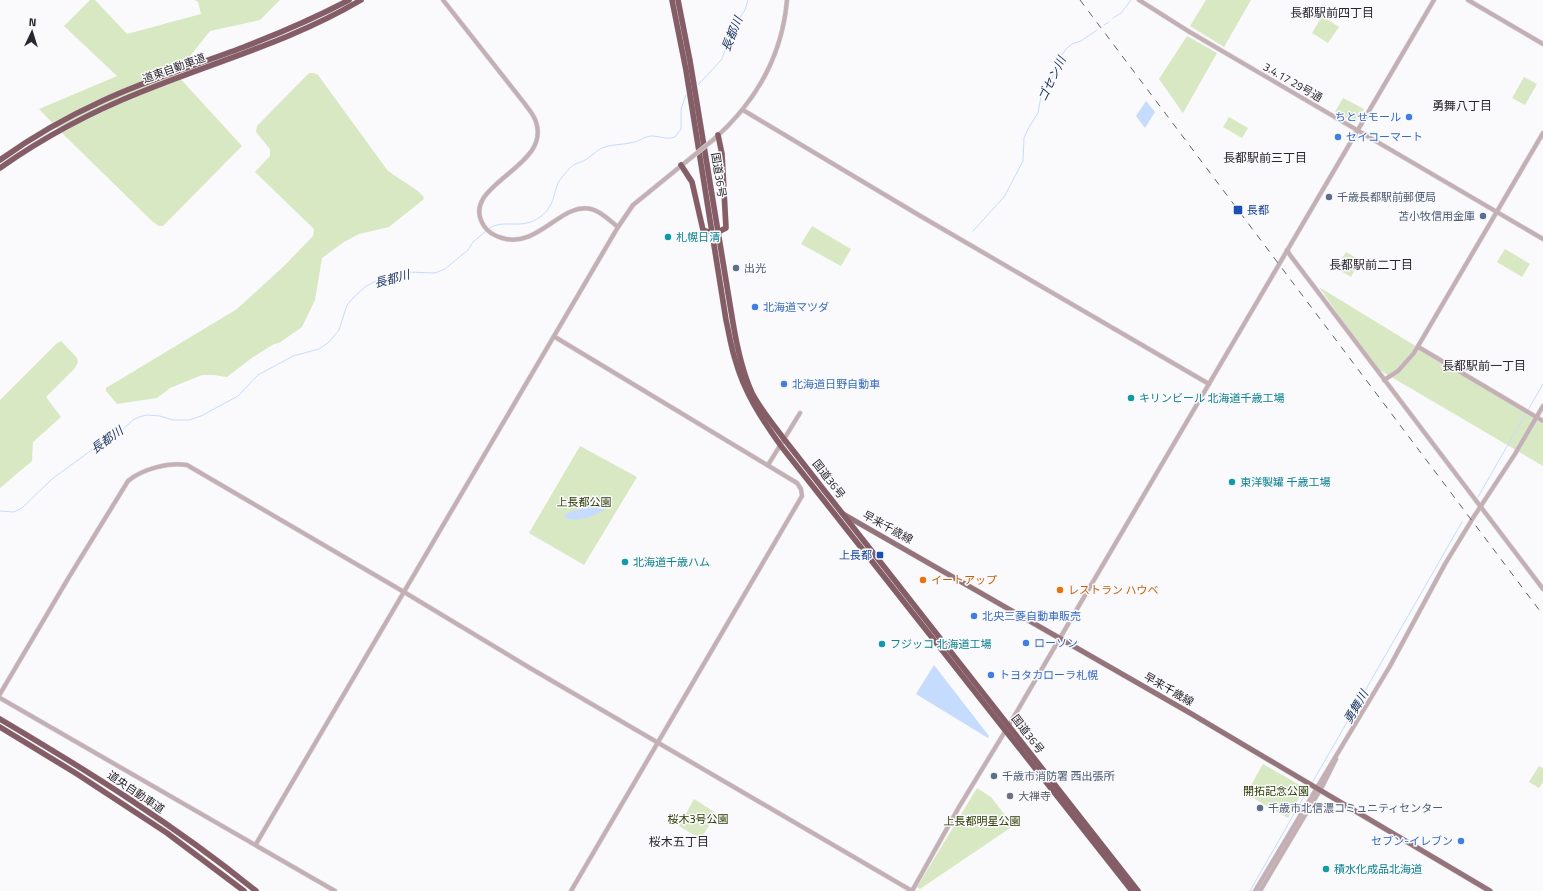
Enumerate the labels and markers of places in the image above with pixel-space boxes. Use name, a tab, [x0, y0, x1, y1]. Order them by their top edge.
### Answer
place label: ちとせモール	[1335, 109, 1401, 125]
marker: ちとせモール	[1404, 112, 1414, 122]
place label: セイコーマート	[1346, 129, 1423, 145]
marker: セイコーマート	[1333, 132, 1343, 142]
place label: 千歳長都駅前郵便局	[1337, 189, 1436, 205]
marker: 千歳長都駅前郵便局	[1324, 192, 1334, 202]
place label: 長都	[1247, 202, 1269, 218]
marker: 長都	[1232, 204, 1244, 216]
place label: 苫小牧信用金庫	[1398, 208, 1475, 224]
marker: 苫小牧信用金庫	[1478, 211, 1488, 221]
place label: 札幌日清	[676, 229, 720, 245]
marker: 札幌日清	[663, 232, 673, 242]
place label: 出光	[744, 260, 766, 276]
marker: 出光	[731, 263, 741, 273]
place label: 北海道マツダ	[763, 299, 829, 315]
marker: 北海道マツダ	[750, 302, 760, 312]
place label: 北海道日野自動車	[792, 376, 880, 392]
marker: 北海道日野自動車	[779, 379, 789, 389]
place label: キリンビール 北海道千歳工場	[1139, 390, 1284, 406]
marker: キリンビール 北海道千歳工場	[1126, 393, 1136, 403]
place label: 東洋製罐 千歳工場	[1240, 474, 1330, 490]
marker: 東洋製罐 千歳工場	[1227, 477, 1237, 487]
place label: 上長都	[839, 547, 872, 563]
marker: 上長都	[875, 550, 885, 560]
place label: 北海道千歳ハム	[633, 554, 710, 570]
marker: 北海道千歳ハム	[620, 557, 630, 567]
place label: イートアップ	[931, 572, 997, 588]
marker: イートアップ	[918, 575, 928, 585]
place label: レストラン ハウベ	[1068, 582, 1158, 598]
marker: レストラン ハウベ	[1055, 585, 1065, 595]
place label: 北央三菱自動車販売	[982, 608, 1081, 624]
marker: 北央三菱自動車販売	[969, 611, 979, 621]
place label: ローソン	[1034, 635, 1078, 651]
place label: フジッコ 北海道工場	[890, 636, 991, 652]
marker: ローソン	[1021, 638, 1031, 648]
marker: フジッコ 北海道工場	[877, 639, 887, 649]
place label: トヨタカローラ札幌	[999, 667, 1098, 683]
marker: トヨタカローラ札幌	[986, 670, 996, 680]
place label: 千歳市消防署 西出張所	[1002, 768, 1115, 784]
marker: 千歳市消防署 西出張所	[989, 771, 999, 781]
place label: 大禅寺	[1018, 788, 1051, 804]
marker: 大禅寺	[1005, 791, 1015, 801]
place label: 千歳市北信濃コミュニティセンター	[1268, 800, 1443, 816]
marker: 千歳市北信濃コミュニティセンター	[1255, 803, 1265, 813]
place label: セブン-イレブン	[1371, 833, 1453, 849]
marker: セブン-イレブン	[1456, 836, 1466, 846]
place label: 積水化成品北海道	[1334, 861, 1422, 877]
marker: 積水化成品北海道	[1321, 864, 1331, 874]

